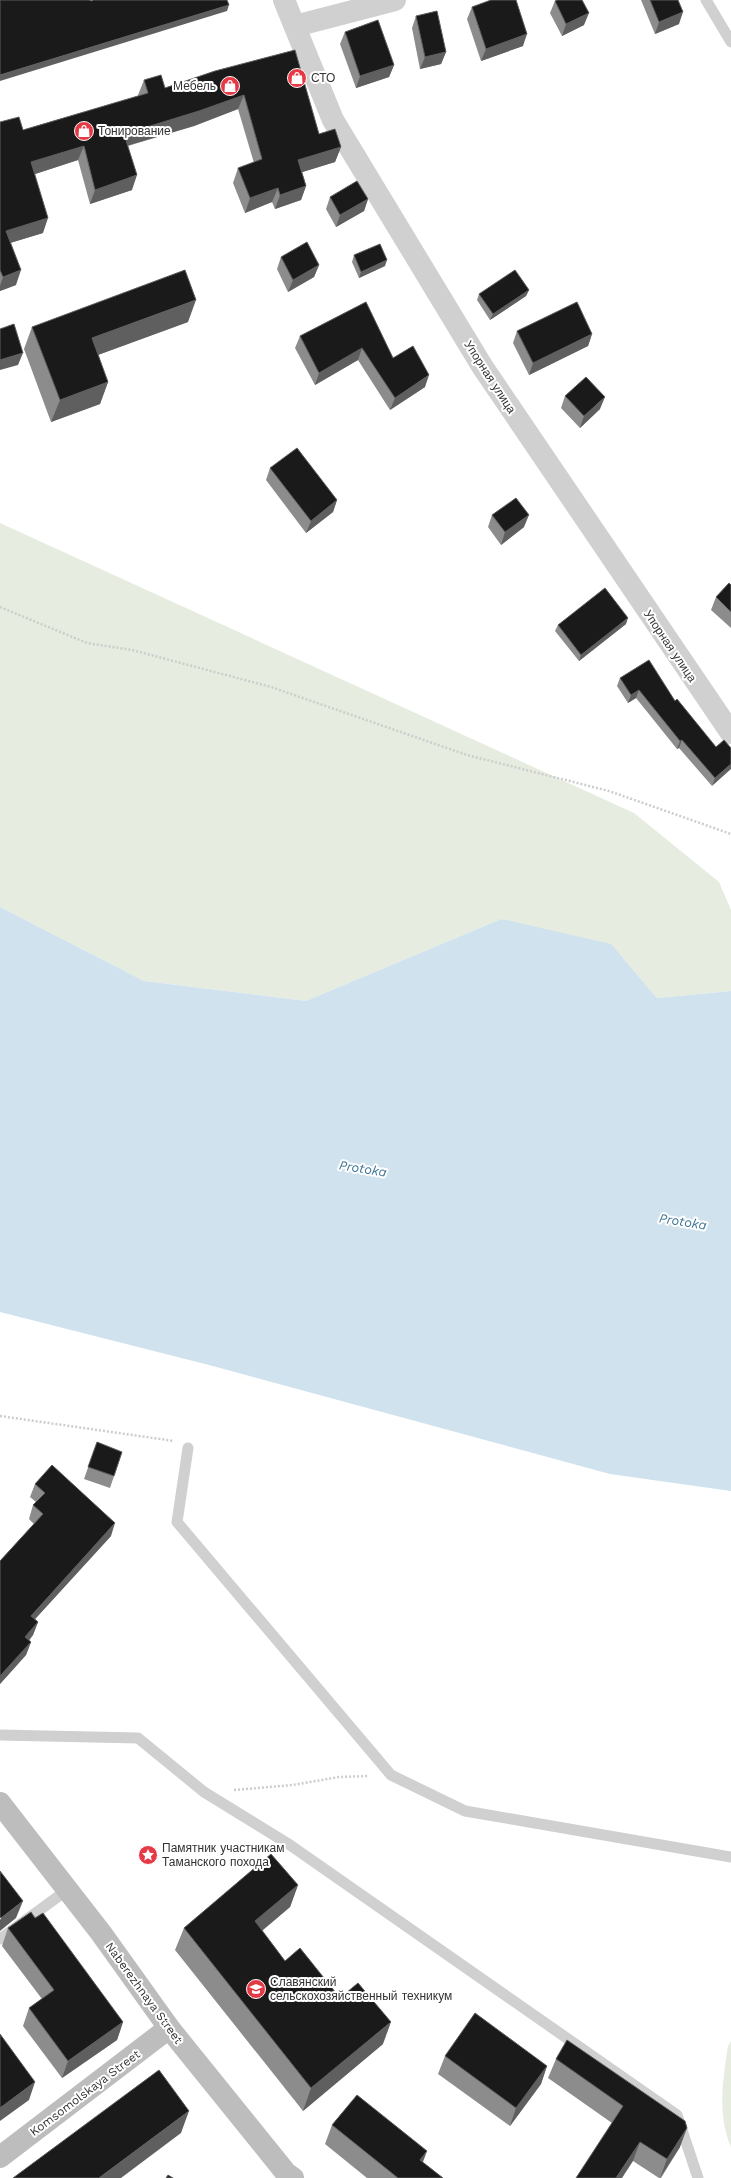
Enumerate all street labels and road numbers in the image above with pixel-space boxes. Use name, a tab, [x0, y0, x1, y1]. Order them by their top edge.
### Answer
street label: Упорная улица	[461, 338, 519, 416]
street label: Упорная улица	[641, 607, 699, 685]
street label: Naberezhnaya Street	[102, 1940, 186, 2046]
street label: Komsomolskaya Street	[27, 2047, 143, 2139]

